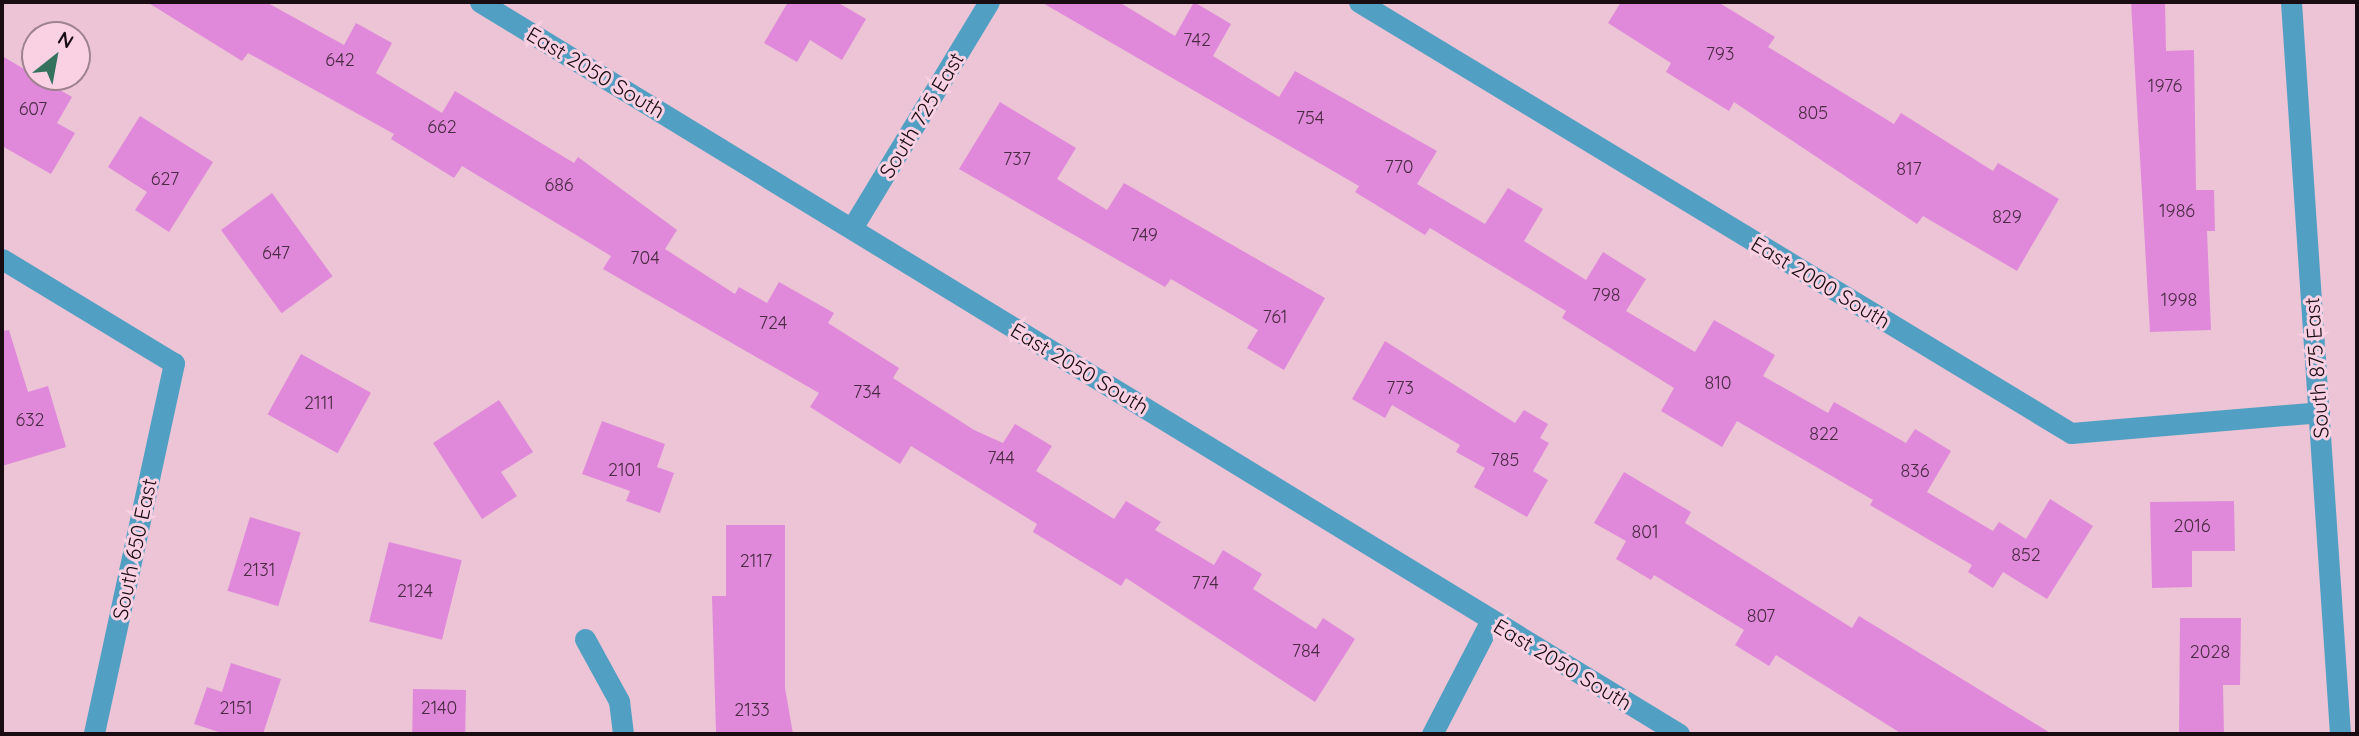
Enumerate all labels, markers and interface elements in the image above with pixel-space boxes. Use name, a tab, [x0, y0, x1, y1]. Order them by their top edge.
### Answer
north arrow	[21, 21, 91, 91]
street label: East 2050 South	[522, 21, 670, 123]
text: N	[54, 26, 78, 54]
house number: 742	[1183, 29, 1211, 51]
house number: 793	[1706, 43, 1734, 65]
street label: South 725 East	[874, 47, 968, 183]
house number: 642	[325, 49, 355, 71]
house number: 1976	[2148, 75, 2182, 97]
house number: 607	[19, 98, 47, 120]
house number: 805	[1798, 102, 1828, 124]
house number: 754	[1296, 107, 1324, 129]
house number: 662	[427, 116, 457, 138]
house number: 737	[1003, 148, 1031, 170]
house number: 770	[1384, 156, 1414, 178]
house number: 817	[1896, 158, 1922, 180]
house number: 627	[151, 168, 179, 190]
house number: 686	[544, 174, 574, 196]
house number: 1986	[2159, 200, 2195, 222]
house number: 829	[1992, 206, 2022, 228]
house number: 749	[1130, 224, 1158, 246]
street label: East 2000 South	[1747, 231, 1895, 333]
house number: 647	[262, 242, 290, 264]
house number: 704	[630, 247, 660, 269]
house number: 798	[1592, 284, 1620, 306]
house number: 1998	[2161, 289, 2197, 311]
street label: South 875 East	[2298, 297, 2334, 439]
house number: 761	[1263, 306, 1287, 328]
house number: 724	[759, 312, 787, 334]
street label: East 2050 South	[1006, 317, 1154, 419]
house number: 810	[1704, 372, 1732, 394]
house number: 773	[1386, 377, 1414, 399]
house number: 734	[853, 381, 881, 403]
house number: 2111	[304, 392, 334, 414]
house number: 632	[15, 409, 45, 431]
house number: 822	[1809, 423, 1839, 445]
house number: 744	[987, 447, 1015, 469]
house number: 785	[1491, 449, 1519, 471]
house number: 2101	[608, 459, 642, 481]
house number: 836	[1901, 460, 1929, 482]
street label: South 650 East	[107, 476, 161, 622]
house number: 2016	[2173, 515, 2211, 537]
house number: 801	[1631, 521, 1659, 543]
house number: 852	[2011, 544, 2041, 566]
house number: 2117	[740, 550, 772, 572]
house number: 2131	[243, 559, 275, 581]
house number: 774	[1191, 572, 1219, 594]
house number: 2124	[397, 580, 433, 602]
house number: 807	[1747, 605, 1775, 627]
street label: East 2050 South	[1489, 613, 1637, 715]
house number: 784	[1292, 640, 1320, 662]
house number: 2028	[2190, 641, 2230, 663]
house number: 2151	[219, 697, 253, 719]
house number: 2140	[421, 697, 457, 719]
house number: 2133	[734, 699, 770, 721]

